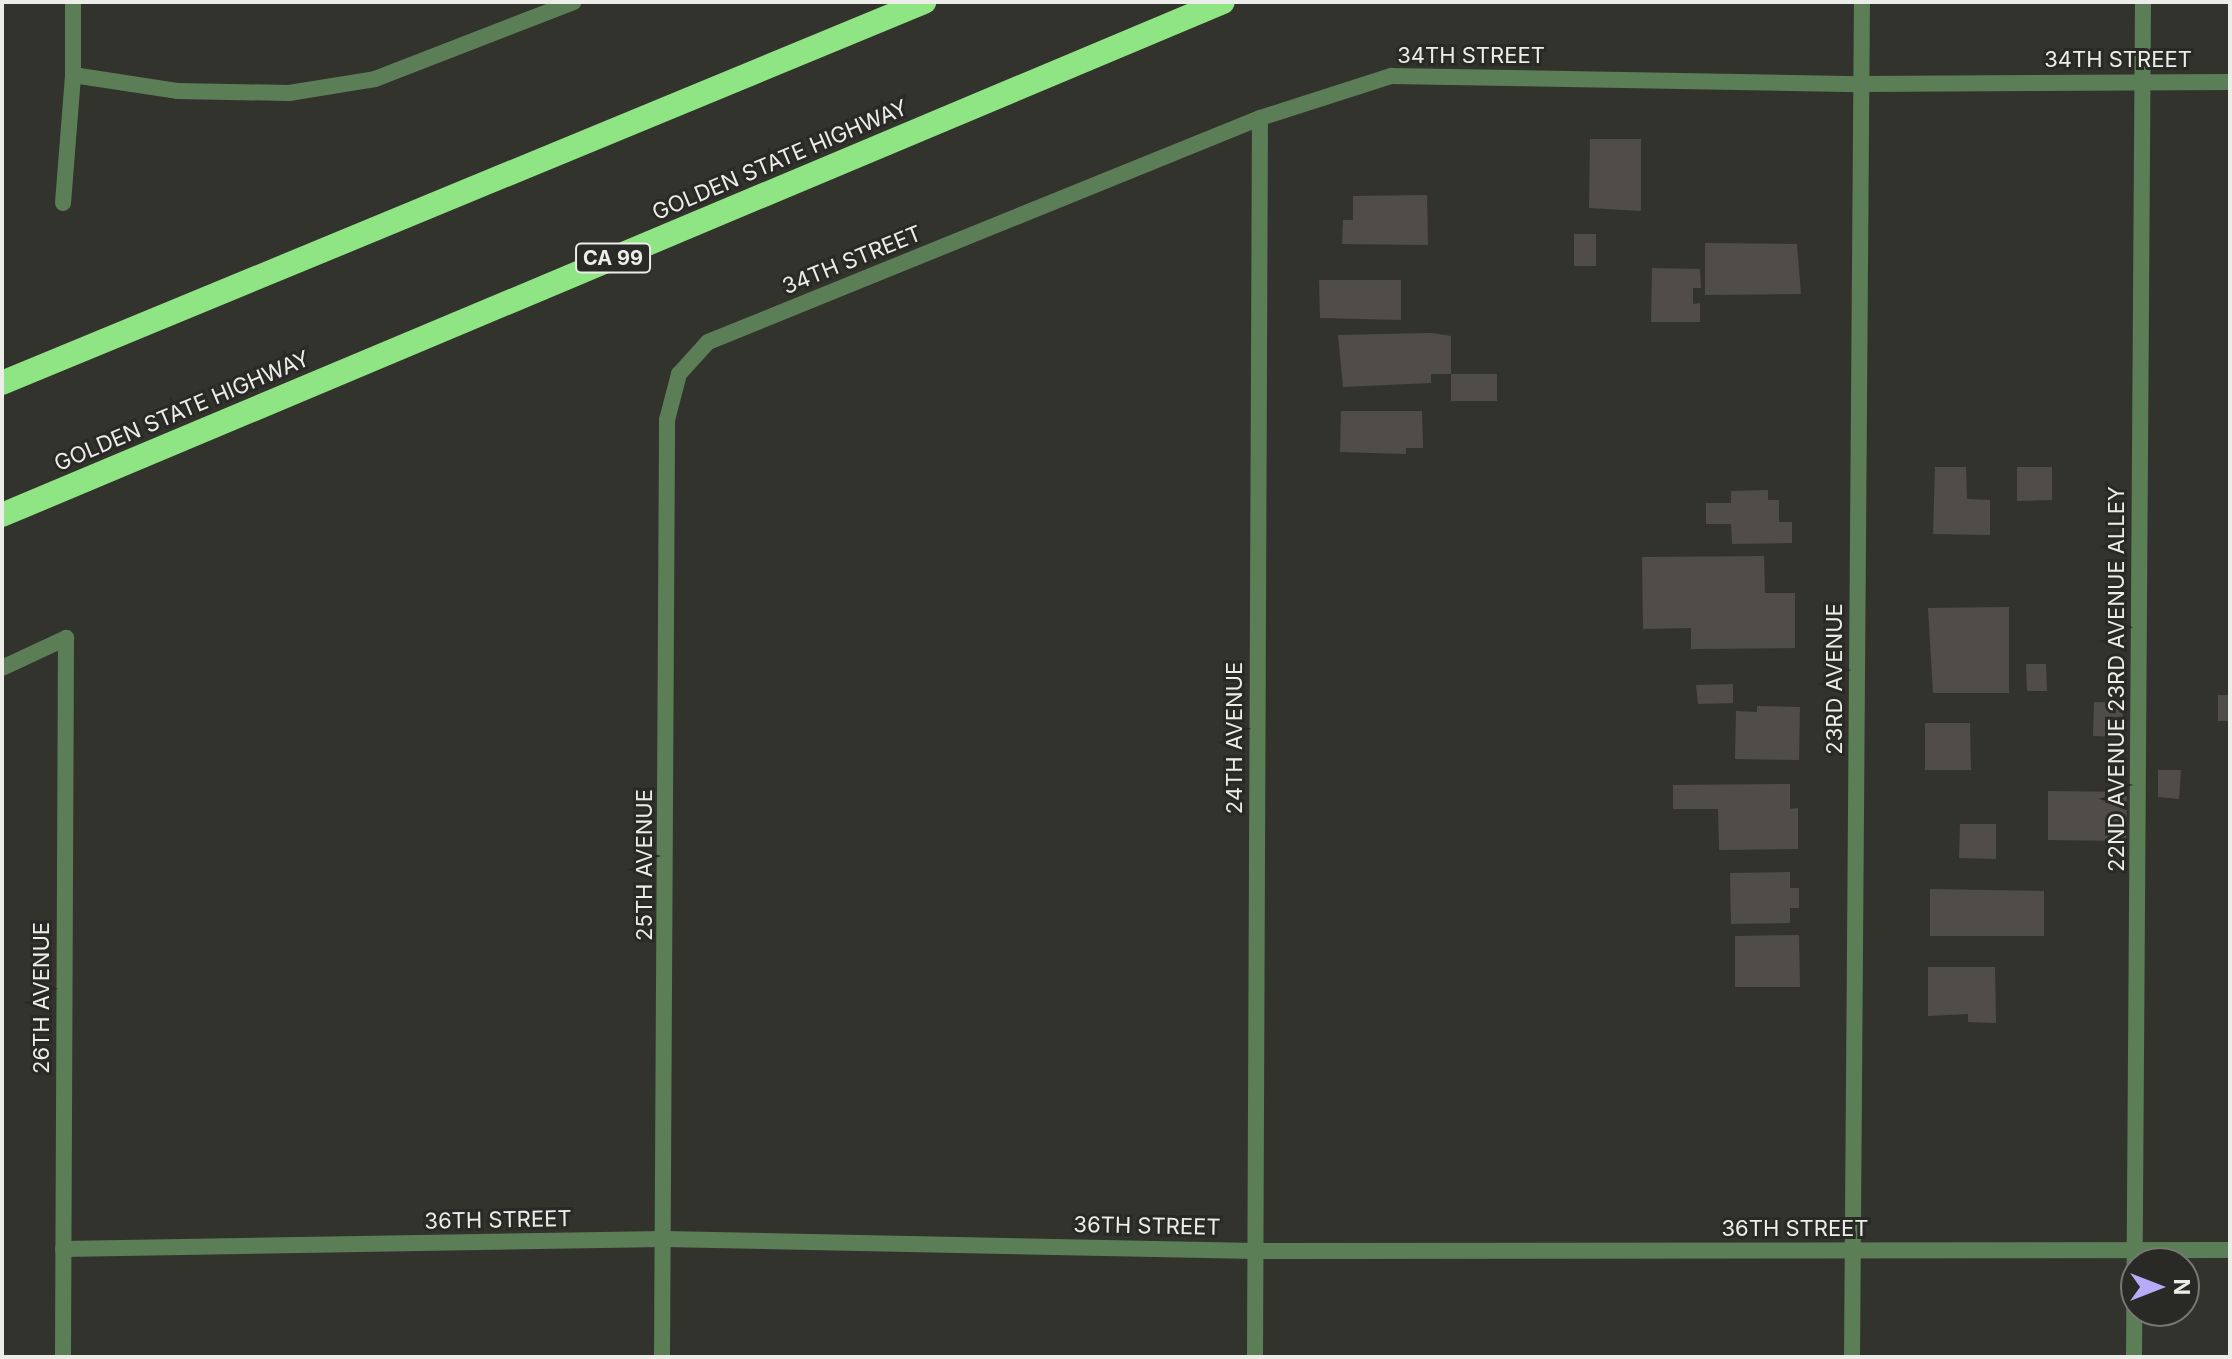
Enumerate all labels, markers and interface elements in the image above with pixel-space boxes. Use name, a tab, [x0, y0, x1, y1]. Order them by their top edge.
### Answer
street label: 34TH STREET	[1397, 43, 1545, 69]
street label: 34TH STREET	[2044, 47, 2192, 73]
street label: GOLDEN STATE HIGHWAY	[648, 94, 912, 226]
street label: 34TH STREET	[779, 220, 925, 300]
road number: CA 99	[575, 242, 651, 274]
street label: GOLDEN STATE HIGHWAY	[50, 345, 314, 477]
street label: 22ND AVENUE 23RD AVENUE ALLEY	[2104, 486, 2130, 872]
street label: 23RD AVENUE	[1822, 603, 1848, 755]
street label: 24TH AVENUE	[1222, 662, 1248, 814]
street label: 25TH AVENUE	[632, 789, 658, 941]
street label: 26TH AVENUE	[29, 922, 55, 1074]
street label: 36TH STREET	[424, 1206, 572, 1234]
street label: 36TH STREET	[1073, 1212, 1221, 1240]
street label: 36TH STREET	[1721, 1216, 1869, 1242]
north arrow	[2120, 1247, 2200, 1327]
text: N	[2169, 1279, 2195, 1295]

